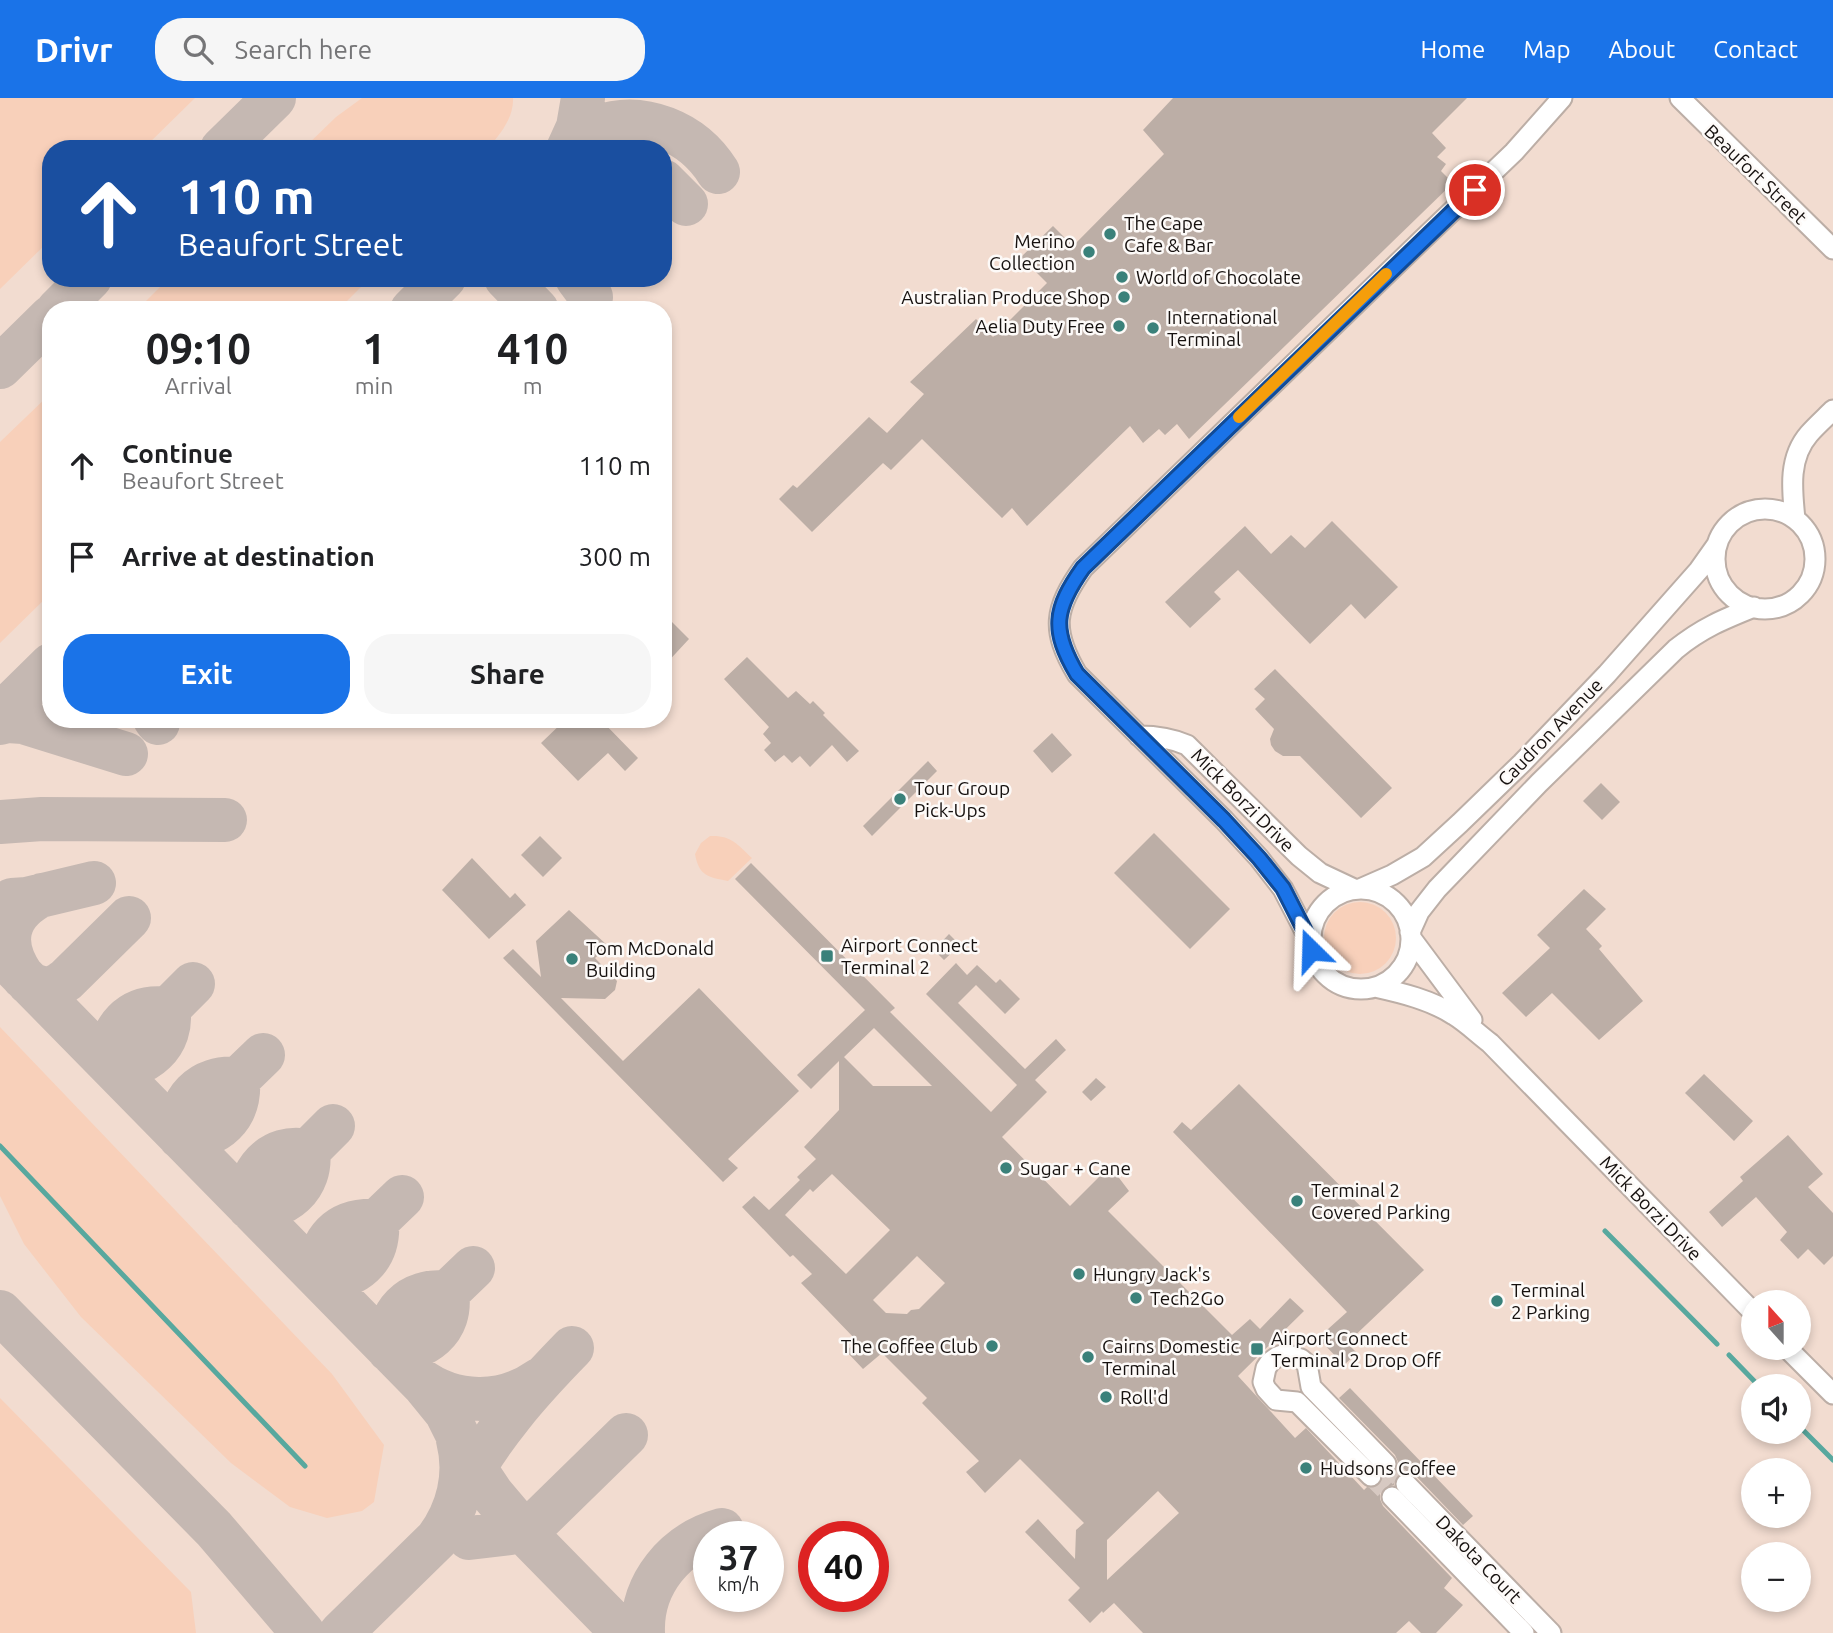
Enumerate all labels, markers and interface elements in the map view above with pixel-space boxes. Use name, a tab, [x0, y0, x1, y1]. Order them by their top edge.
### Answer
search box	[155, 18, 645, 81]
icon: search	[179, 30, 217, 68]
text: Drivr	[35, 31, 113, 68]
text: Search here	[235, 35, 372, 64]
text: Home	[1420, 36, 1485, 63]
text: Map	[1523, 36, 1570, 63]
text: About	[1608, 36, 1675, 63]
text: Contact	[1713, 36, 1798, 63]
street label: Beaufort Street	[1700, 120, 1812, 229]
pin	[1445, 160, 1505, 220]
icon: ahead	[63, 168, 154, 259]
text: 110 m	[178, 168, 315, 223]
icon: arrive	[1456, 171, 1494, 209]
place label: The Cape Cafe & Bar	[1124, 212, 1213, 256]
text: Beaufort Street	[178, 226, 403, 262]
marker: The Cape Cafe & Bar	[1102, 226, 1118, 242]
place label: Merino Collection	[989, 230, 1075, 274]
marker: Merino Collection	[1081, 244, 1097, 260]
place label: World of Chocolate	[1136, 266, 1301, 288]
marker: World of Chocolate	[1114, 269, 1130, 285]
place label: Australian Produce Shop	[901, 286, 1110, 308]
marker: Australian Produce Shop	[1116, 289, 1132, 305]
place label: International Terminal	[1167, 306, 1277, 350]
place label: Aelia Duty Free	[975, 315, 1105, 337]
marker: Aelia Duty Free	[1111, 318, 1127, 334]
marker: International Terminal	[1145, 320, 1161, 336]
text: 09:10	[146, 325, 251, 372]
text: 1	[362, 325, 386, 372]
text: 410	[497, 325, 568, 372]
text: Arrival	[165, 373, 232, 398]
text: min	[355, 373, 393, 398]
text: m	[523, 373, 543, 398]
text: Continue	[122, 439, 233, 468]
icon: ahead	[63, 447, 101, 485]
text: 110 m	[579, 451, 651, 480]
text: Beaufort Street	[122, 468, 284, 493]
icon: arrive	[63, 538, 101, 576]
text: Arrive at destination	[122, 542, 375, 571]
text: 300 m	[579, 542, 651, 571]
button: Exit	[63, 634, 350, 714]
button: Share	[364, 634, 651, 714]
street label: Caudron Avenue	[1493, 674, 1607, 790]
street label: Mick Borzi Drive	[1187, 744, 1299, 856]
place label: Tour Group Pick-Ups	[914, 777, 1010, 821]
marker: Tour Group Pick-Ups	[892, 791, 908, 807]
position arrow	[1274, 913, 1348, 987]
place label: Airport Connect Terminal 2	[841, 934, 978, 978]
place label: Tom McDonald Building	[586, 937, 714, 981]
marker: Airport Connect Terminal 2	[819, 948, 835, 964]
marker: Tom McDonald Building	[564, 951, 580, 967]
street label: Mick Borzi Drive	[1596, 1151, 1706, 1265]
place label: Sugar + Cane	[1020, 1157, 1131, 1179]
marker: Sugar + Cane	[998, 1160, 1014, 1176]
place label: Terminal 2 Covered Parking	[1311, 1179, 1451, 1223]
marker: Terminal 2 Covered Parking	[1289, 1193, 1305, 1209]
place label: Hungry Jack's	[1093, 1263, 1210, 1285]
marker: Hungry Jack's	[1071, 1266, 1087, 1282]
place label: Terminal 2 Parking	[1511, 1279, 1590, 1323]
place label: Tech2Go	[1150, 1287, 1224, 1309]
marker: Tech2Go	[1128, 1290, 1144, 1306]
north arrow	[1741, 1290, 1811, 1360]
map controls	[1741, 1290, 1811, 1612]
marker: Terminal 2 Parking	[1489, 1293, 1505, 1309]
place label: Airport Connect Terminal 2 Drop Off	[1271, 1327, 1441, 1371]
place label: The Coffee Club	[841, 1335, 978, 1357]
place label: Cairns Domestic Terminal	[1102, 1335, 1239, 1379]
marker: The Coffee Club	[984, 1338, 1000, 1354]
marker: Airport Connect Terminal 2 Drop Off	[1249, 1341, 1265, 1357]
marker: Cairns Domestic Terminal	[1080, 1349, 1096, 1365]
button: sound	[1741, 1374, 1811, 1444]
place label: Roll'd	[1120, 1386, 1169, 1408]
marker: Roll'd	[1098, 1389, 1114, 1405]
place label: Hudsons Coffee	[1320, 1457, 1456, 1479]
button: +	[1741, 1458, 1811, 1528]
marker: Hudsons Coffee	[1298, 1460, 1314, 1476]
street label: Dakota Court	[1432, 1511, 1527, 1608]
speed limit sign: 40	[798, 1521, 889, 1612]
text: 37	[719, 1537, 758, 1577]
button: −	[1741, 1542, 1811, 1612]
text: km/h	[718, 1574, 759, 1594]

